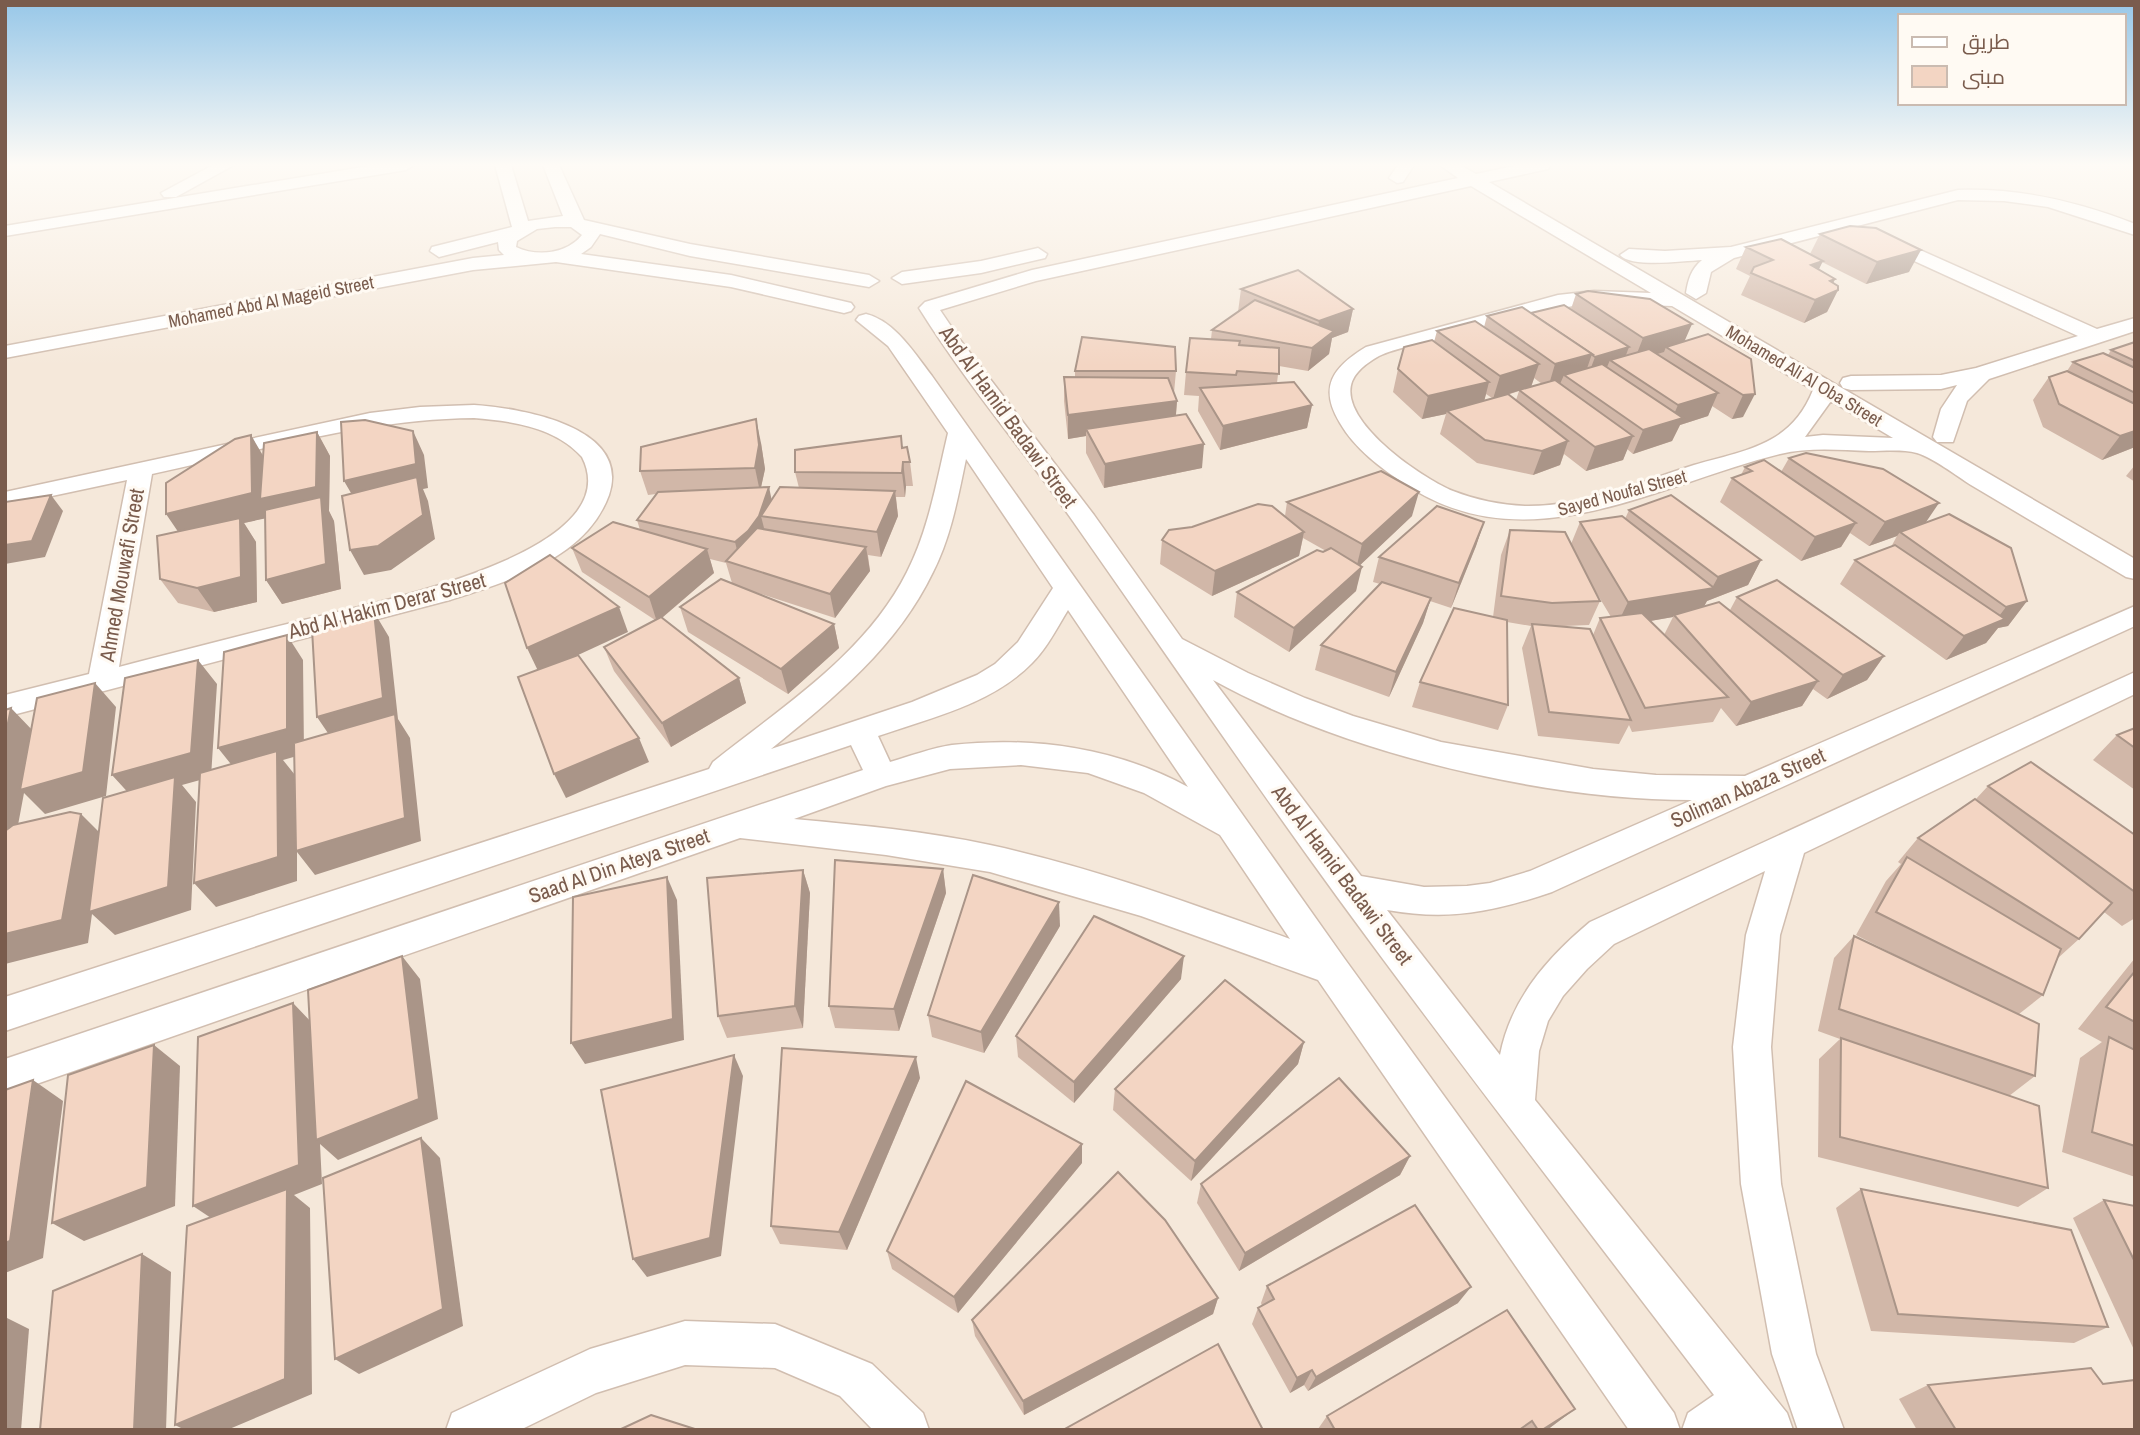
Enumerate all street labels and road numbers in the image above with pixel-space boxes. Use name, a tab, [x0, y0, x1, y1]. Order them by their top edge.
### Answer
street label: Mohamed Abd Al Mageid Street	[166, 269, 376, 334]
street label: Abd Al Hamid Badawi Street	[932, 319, 1084, 514]
street label: Mohamed Ali Al Oba Street	[1722, 319, 1887, 432]
street label: Sayed Noufal Street	[1555, 463, 1689, 522]
street label: Ahmed Mouwafi Street	[92, 486, 151, 665]
street label: Abd Al Hakim Derar Street	[284, 565, 489, 646]
street label: Soliman Abaza Street	[1666, 740, 1830, 835]
street label: Abd Al Hamid Badawi Street	[1265, 778, 1420, 971]
street label: Saad Al Din Ateya Street	[524, 821, 713, 910]

